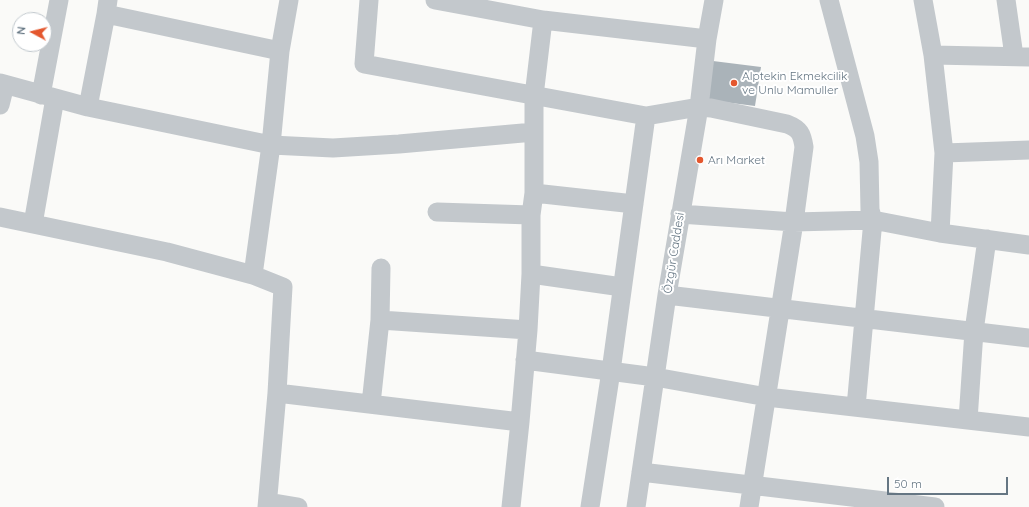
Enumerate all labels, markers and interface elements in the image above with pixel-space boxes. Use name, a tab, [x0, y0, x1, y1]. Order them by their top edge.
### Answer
north arrow	[12, 12, 52, 52]
text: N	[14, 26, 29, 36]
place label: Alptekin Ekmekcilik ve Unlu Mamuller	[742, 69, 847, 97]
marker: Alptekin Ekmekcilik ve Unlu Mamuller	[729, 78, 739, 88]
place label: Arı Market	[708, 153, 765, 167]
marker: Arı Market	[695, 155, 705, 165]
street label: Özgür Caddesi	[660, 212, 688, 294]
scale bar	[889, 469, 1010, 495]
text: 50 m	[894, 476, 922, 491]

